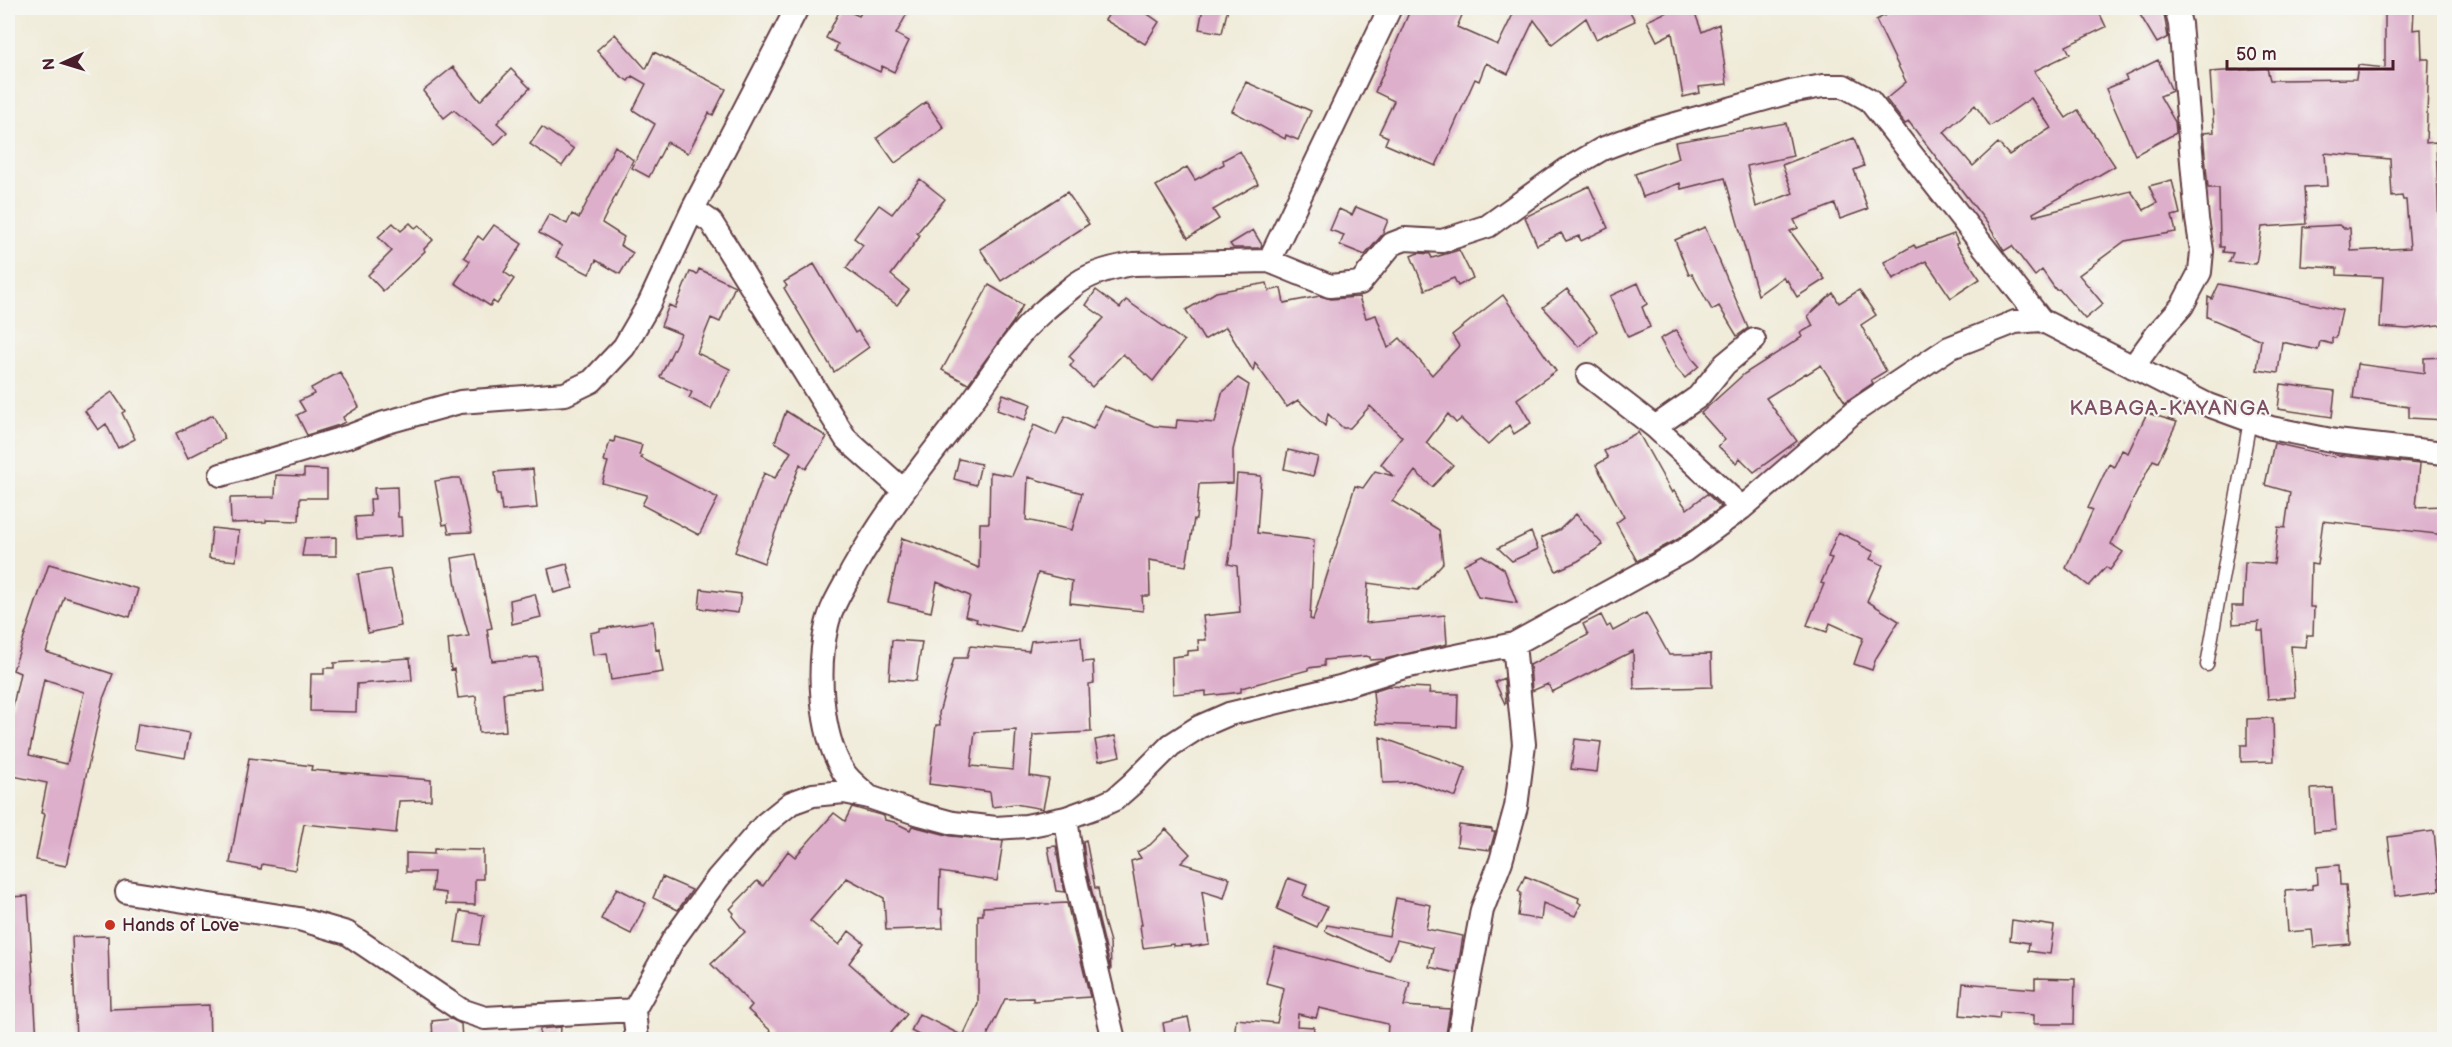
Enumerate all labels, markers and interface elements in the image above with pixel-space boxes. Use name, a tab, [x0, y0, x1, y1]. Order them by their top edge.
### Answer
north arrow	[33, 33, 93, 93]
scale bar	[2227, 33, 2394, 71]
text: 50 m	[2236, 44, 2277, 65]
text: N	[40, 57, 59, 71]
district label: KABAGA-KAYANGA	[2069, 396, 2271, 421]
place label: Hands of Love	[122, 915, 240, 936]
marker: Hands of Love	[103, 918, 117, 932]

